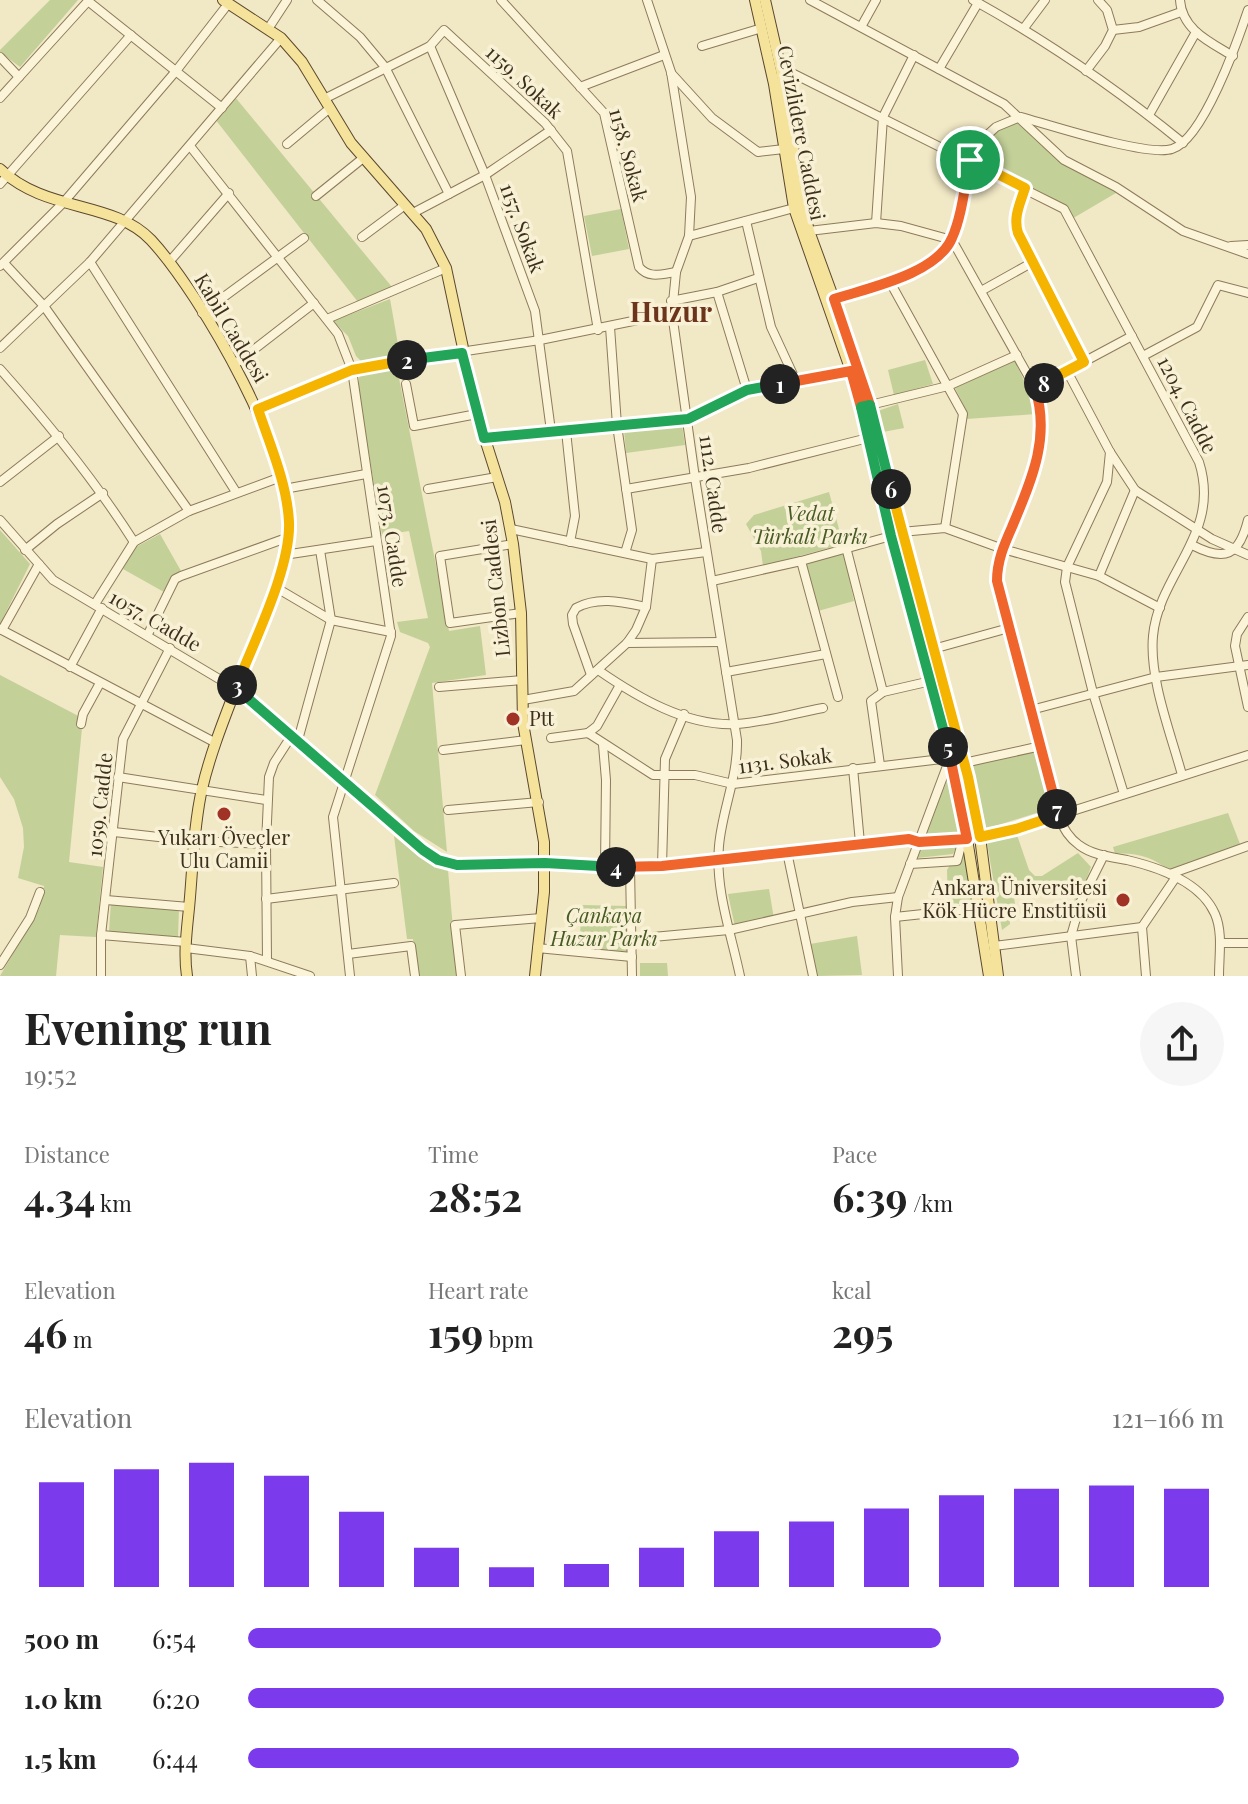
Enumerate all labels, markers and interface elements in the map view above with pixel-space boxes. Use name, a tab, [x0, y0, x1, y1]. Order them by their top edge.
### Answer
street label: 1159. Sokak	[481, 38, 569, 124]
street label: Cevizlidere Caddesi	[772, 43, 833, 223]
street label: 1158. Sokak	[604, 104, 655, 205]
pin	[936, 126, 1004, 194]
icon: arrive	[948, 138, 992, 182]
street label: 1157. Sokak	[495, 179, 552, 276]
street label: Kabil Caddesi	[189, 268, 276, 387]
district label: Huzur	[630, 292, 712, 329]
pin: 2	[387, 340, 427, 380]
text: 2	[401, 345, 413, 375]
street label: 1204. Cadde	[1152, 351, 1224, 458]
pin: 8	[1024, 363, 1064, 403]
pin: 1	[760, 364, 800, 404]
text: 8	[1038, 368, 1050, 398]
text: 1	[776, 369, 784, 399]
street label: 1112. Cadde	[694, 433, 735, 535]
pin: 6	[871, 469, 911, 509]
text: 6	[885, 474, 897, 504]
street label: 1073. Cadde	[372, 482, 415, 589]
park label: Vedat Türkali Parkı	[752, 499, 868, 549]
street label: Lizbon Caddesi	[474, 518, 515, 658]
street label: 1057. Cadde	[105, 582, 207, 657]
pin: 3	[217, 665, 257, 705]
text: 3	[232, 670, 242, 700]
place label: Ptt	[529, 704, 555, 731]
marker: Ptt	[504, 710, 522, 728]
pin: 5	[928, 727, 968, 767]
text: 5	[943, 732, 953, 762]
street label: 1131. Sokak	[736, 740, 833, 779]
street label: 1059. Cadde	[80, 751, 117, 858]
pin: 7	[1037, 789, 1077, 829]
text: 7	[1052, 794, 1062, 824]
marker: Yukarı Öveçler Ulu Camii	[215, 805, 233, 823]
place label: Yukarı Öveçler Ulu Camii	[157, 823, 290, 873]
pin: 4	[596, 847, 636, 887]
text: 4	[610, 852, 622, 882]
place label: Ankara Üniversitesi Kök Hücre Enstitüsü	[922, 873, 1107, 923]
marker: Ankara Üniversitesi Kök Hücre Enstitüsü	[1114, 891, 1132, 909]
park label: Çankaya Huzur Parkı	[550, 901, 658, 951]
text: Evening run	[24, 997, 272, 1056]
button: share	[1140, 1002, 1224, 1086]
text: 19:52	[24, 1057, 77, 1092]
text: Distance	[24, 1139, 110, 1169]
text: Time	[428, 1139, 479, 1169]
text: Pace	[832, 1139, 878, 1169]
text: 4.34	[24, 1169, 95, 1222]
text: 28:52	[428, 1169, 522, 1222]
text: 6:39	[832, 1169, 908, 1222]
text: km	[95, 1188, 132, 1218]
text: /km	[908, 1188, 953, 1218]
text: Elevation	[24, 1275, 116, 1305]
text: Heart rate	[428, 1275, 529, 1305]
text: kcal	[832, 1275, 871, 1305]
text: 46	[24, 1305, 68, 1358]
text: 159	[428, 1305, 483, 1358]
text: 295	[832, 1305, 893, 1358]
text: m	[68, 1324, 93, 1354]
text: bpm	[483, 1324, 534, 1354]
text: Elevation	[24, 1400, 132, 1435]
text: 121–166 m	[1112, 1400, 1224, 1435]
text: 500 m	[24, 1621, 99, 1656]
text: 6:54	[152, 1621, 196, 1656]
text: 1.0 km	[24, 1681, 102, 1716]
text: 6:20	[152, 1681, 200, 1716]
text: 1.5 km	[24, 1741, 97, 1776]
text: 6:44	[152, 1741, 198, 1776]

